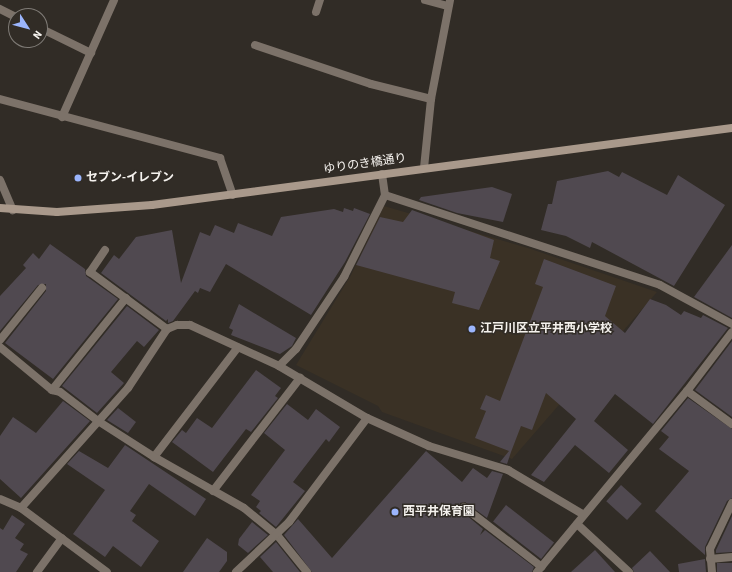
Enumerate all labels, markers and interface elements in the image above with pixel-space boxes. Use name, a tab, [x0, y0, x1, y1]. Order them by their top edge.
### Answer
north arrow	[8, 8, 48, 48]
text: N	[29, 27, 46, 42]
street label: ゆりのき橋通り	[322, 151, 408, 177]
place label: セブン-イレブン	[86, 171, 174, 185]
marker: セブン-イレブン	[73, 173, 83, 183]
place label: 江戸川区立平井西小学校	[480, 322, 612, 336]
marker: 江戸川区立平井西小学校	[467, 324, 477, 334]
place label: 西平井保育園	[403, 505, 475, 519]
marker: 西平井保育園	[390, 507, 400, 517]

